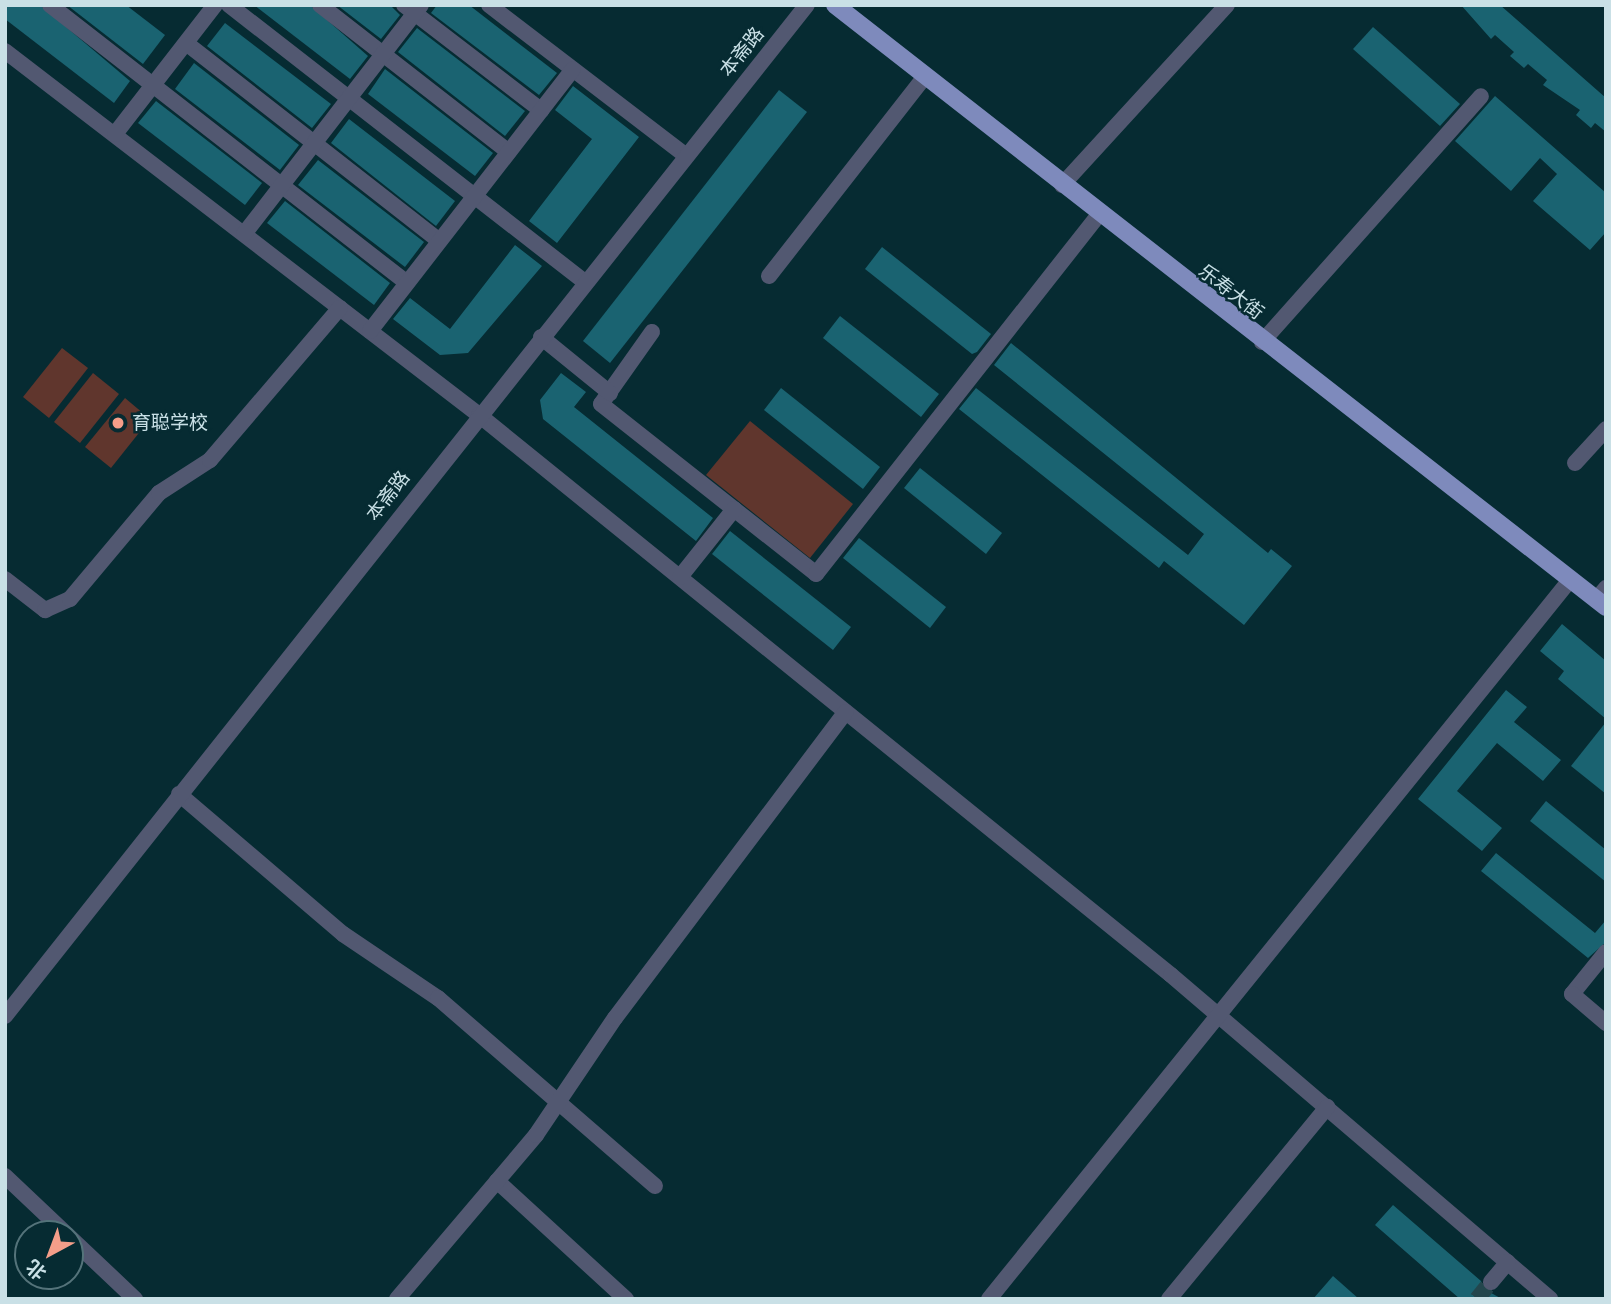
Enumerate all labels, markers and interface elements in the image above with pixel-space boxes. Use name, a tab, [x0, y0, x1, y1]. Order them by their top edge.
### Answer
street label: 本斋路	[715, 23, 769, 81]
street label: 乐寿大街	[1194, 260, 1268, 324]
place label: 育聪学校	[132, 412, 208, 434]
marker: 育聪学校	[110, 415, 126, 431]
street label: 本斋路	[361, 467, 415, 525]
north arrow	[14, 1220, 84, 1290]
text: 北	[21, 1255, 51, 1285]

